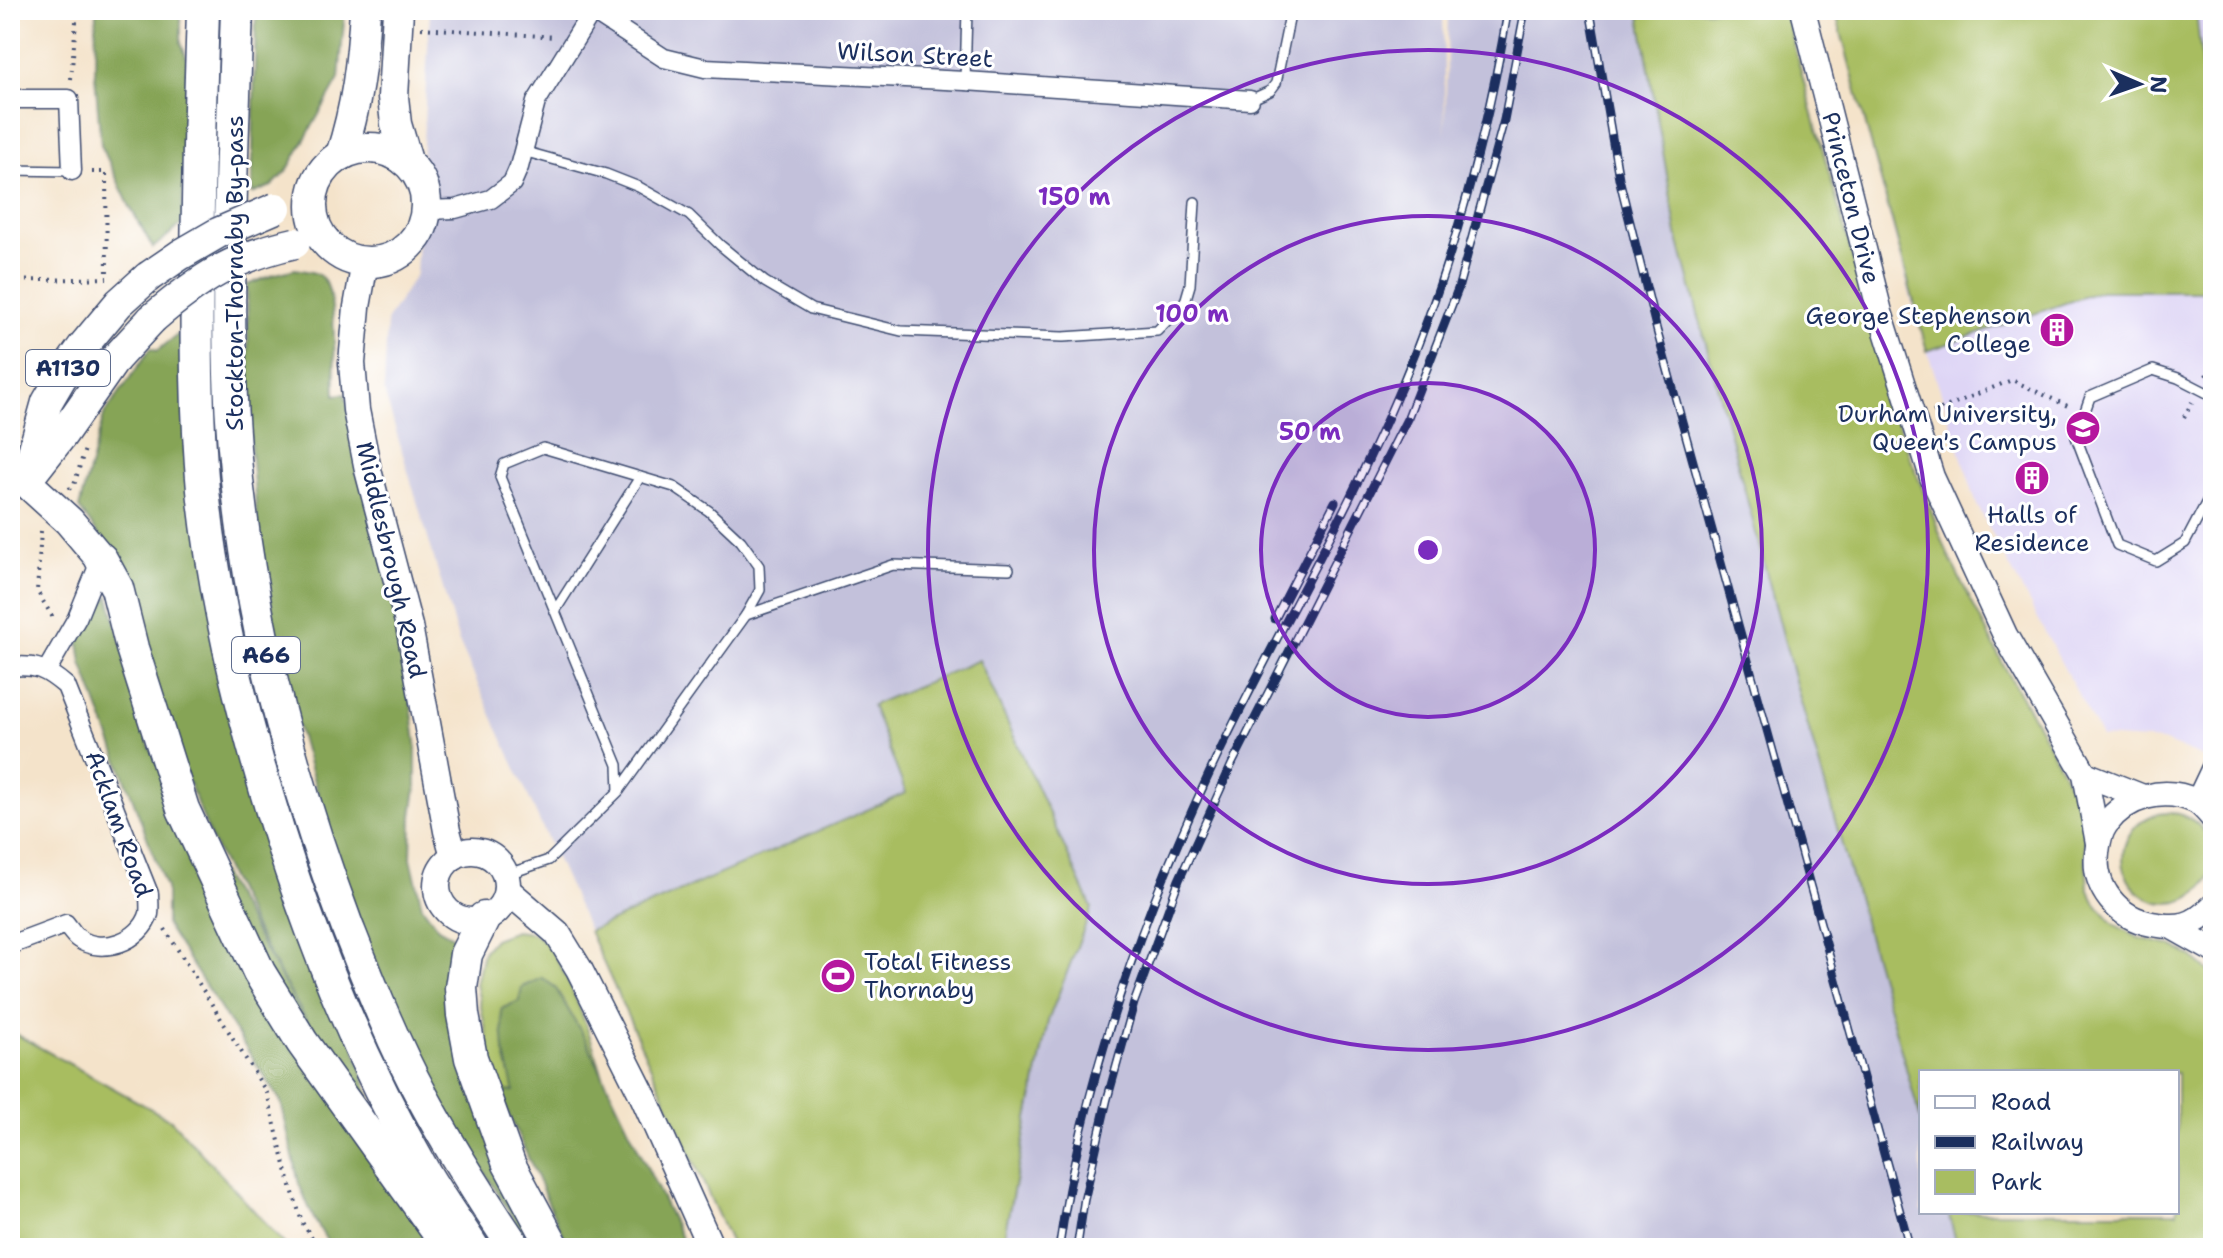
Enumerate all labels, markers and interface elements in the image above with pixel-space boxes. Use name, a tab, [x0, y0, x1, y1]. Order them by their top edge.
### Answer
street label: Wilson Street	[836, 35, 994, 75]
north arrow	[2099, 44, 2179, 124]
text: N	[2144, 75, 2173, 94]
street label: Princeton Drive	[1814, 109, 1888, 287]
street label: Stockton-Thornaby By-pass	[219, 115, 251, 431]
text: 150 m	[1038, 181, 1110, 213]
text: 100 m	[1155, 298, 1229, 330]
place label: George Stephenson College	[1806, 300, 2031, 360]
building icon: George Stephenson College	[2038, 311, 2076, 349]
road number: A1130	[26, 350, 110, 386]
place label: Durham University, Queen's Campus	[1838, 398, 2057, 458]
school or university icon: Durham University, Queen's Campus	[2064, 409, 2102, 447]
text: 50 m	[1279, 416, 1341, 448]
street label: Middlesbrough Road	[348, 439, 434, 681]
building icon: Halls of Residence	[2013, 459, 2051, 497]
place label: Halls of Residence	[1974, 499, 2090, 559]
centre of rings	[1414, 536, 1442, 564]
road number: A66	[232, 637, 300, 673]
street label: Acklam Road	[78, 746, 160, 902]
place label: Total Fitness Thornaby	[864, 946, 1011, 1006]
sports icon: Total Fitness Thornaby	[819, 957, 857, 995]
legend	[1919, 1070, 2179, 1214]
text: Road	[1991, 1086, 2051, 1118]
text: Railway	[1991, 1126, 2084, 1158]
text: Park	[1991, 1166, 2043, 1198]

